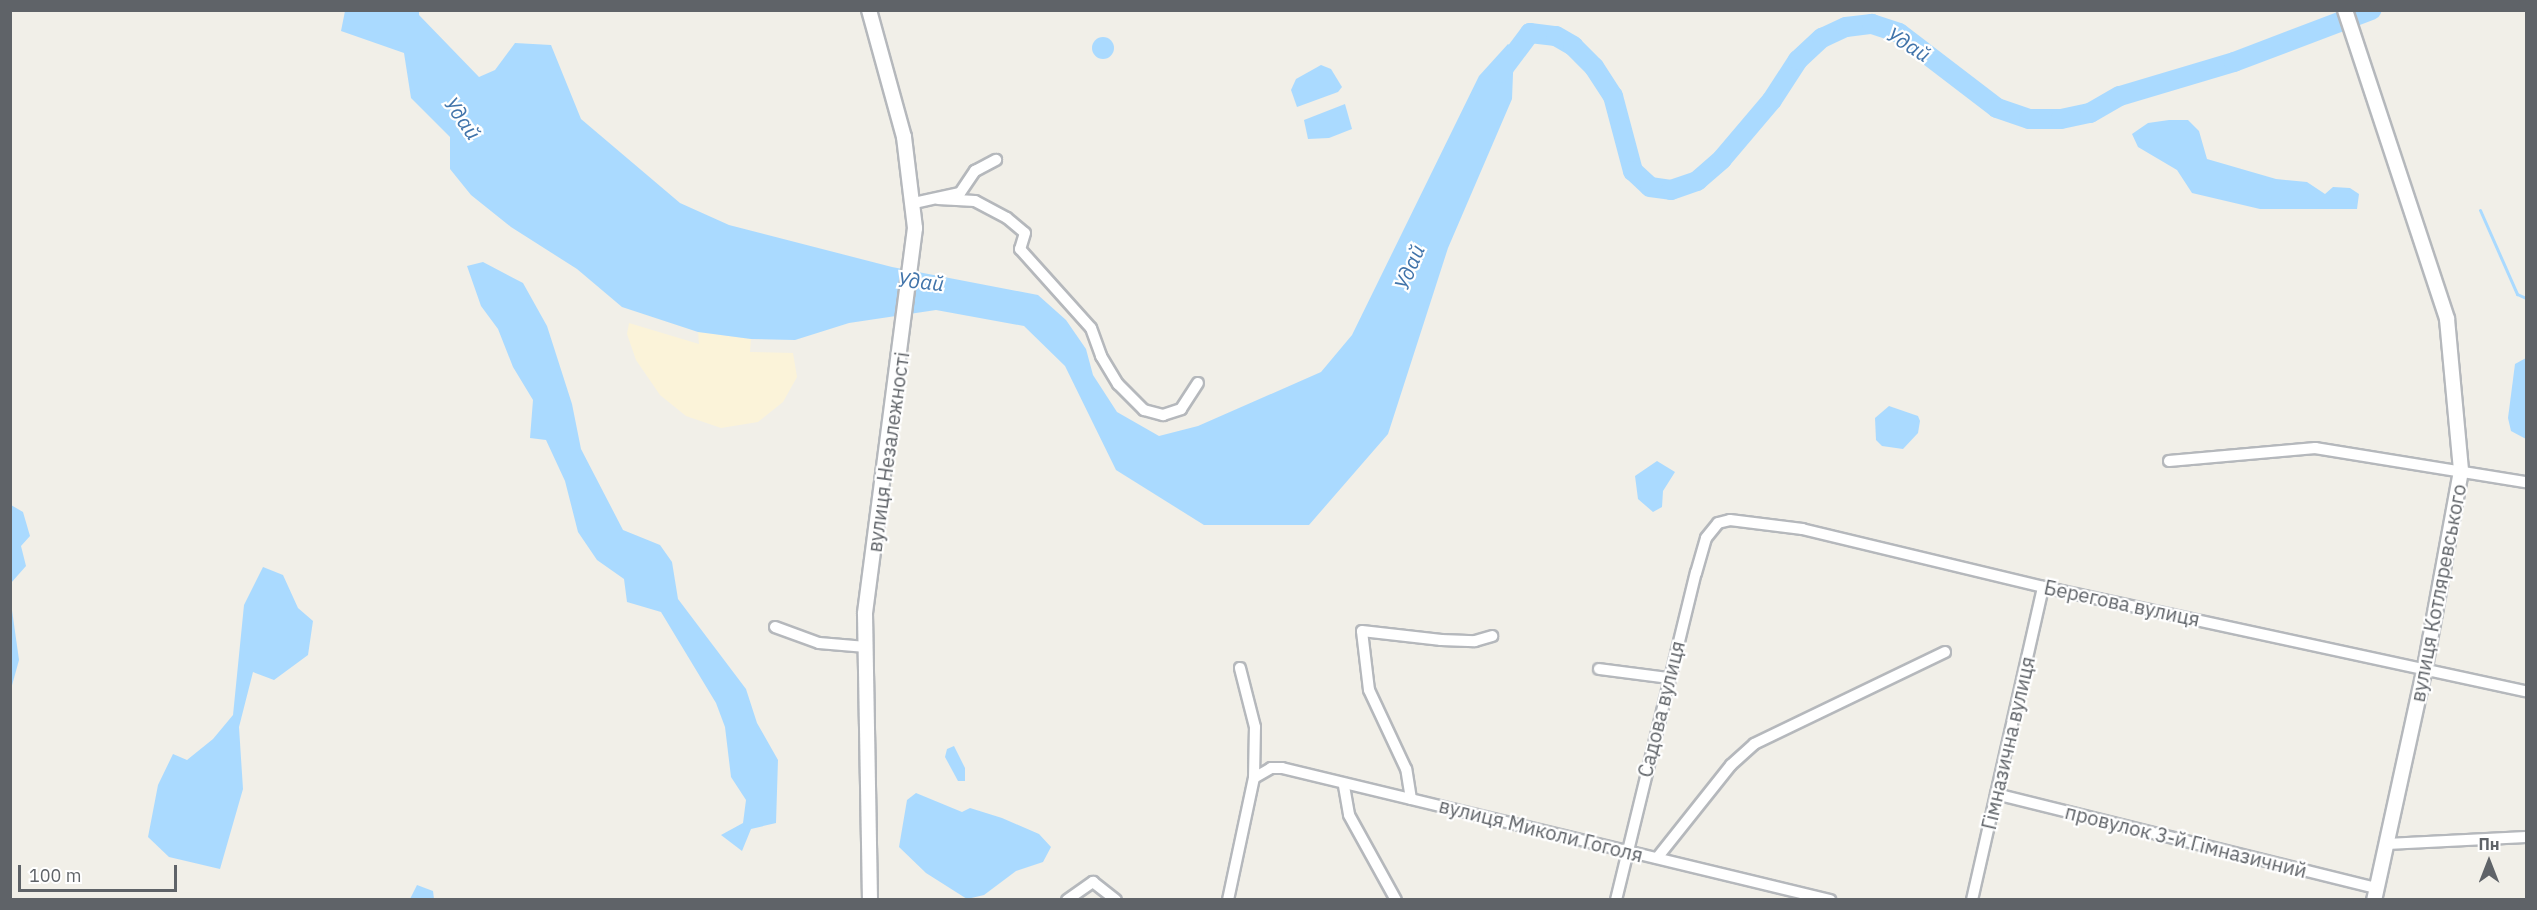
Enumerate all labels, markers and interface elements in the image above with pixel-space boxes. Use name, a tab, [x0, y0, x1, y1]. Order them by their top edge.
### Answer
water label: Удай	[1883, 21, 1935, 67]
water label: Удай	[439, 92, 487, 144]
water label: Удай	[1388, 241, 1430, 293]
water label: Удай	[897, 266, 945, 296]
street label: вулиця Незалежності	[862, 350, 914, 554]
street label: вулиця Котляревського	[2405, 482, 2471, 704]
street label: Берегова вулиця	[2042, 575, 2202, 631]
street label: Садова вулиця	[1632, 638, 1690, 780]
street label: Гімназична вулиця	[1976, 654, 2040, 832]
street label: вулиця Миколи Гоголя	[1437, 793, 1645, 867]
street label: провулок 3-й Гімназичний	[2063, 799, 2309, 883]
north arrow	[2459, 832, 2519, 892]
text: Пн	[2478, 834, 2500, 854]
scale bar	[21, 853, 180, 891]
text: 100 m	[29, 864, 81, 887]

